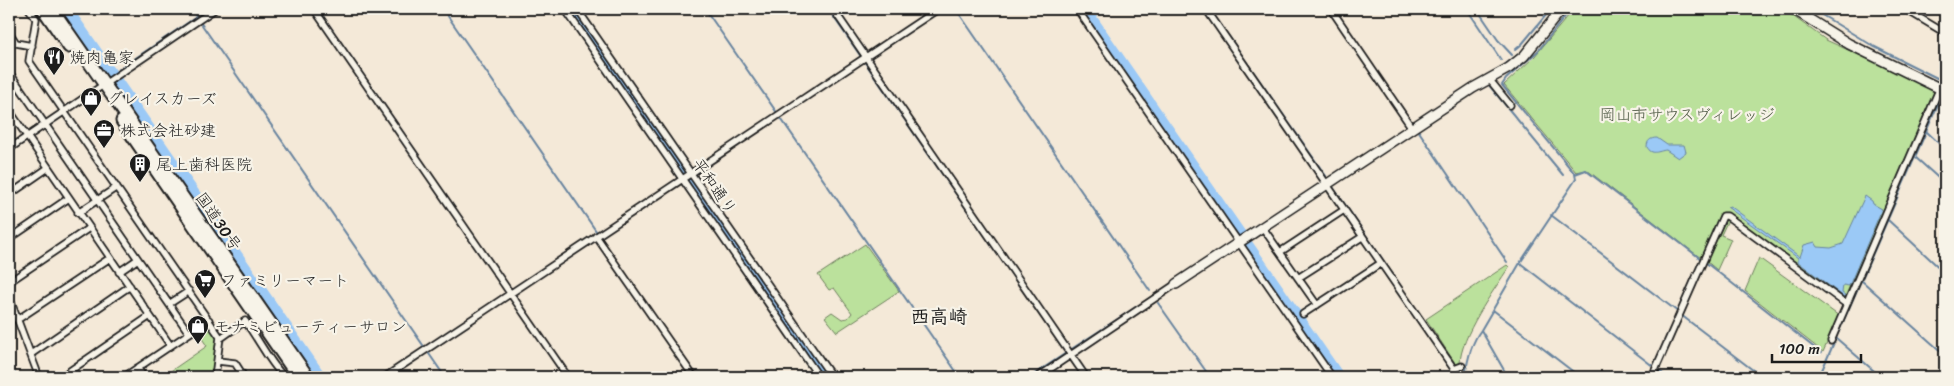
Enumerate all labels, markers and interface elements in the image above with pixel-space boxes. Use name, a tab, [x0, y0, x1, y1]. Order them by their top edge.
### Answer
place label: 焼肉亀家	[70, 43, 134, 72]
restaurant icon: 焼肉亀家	[42, 45, 66, 76]
place label: グレイスカーズ	[107, 84, 216, 113]
shop icon: グレイスカーズ	[79, 86, 103, 117]
park label: 岡山市サウスヴィレッジ	[1599, 100, 1775, 129]
place label: 株式会社砂建	[120, 116, 216, 145]
office icon: 株式会社砂建	[92, 118, 116, 149]
place label: 尾上歯科医院	[156, 150, 252, 179]
building icon: 尾上歯科医院	[128, 152, 152, 183]
street label: 平和通り	[684, 152, 745, 221]
street label: 国道30号	[188, 186, 250, 257]
place label: ファミリーマート	[221, 266, 349, 295]
supermarket icon: ファミリーマート	[193, 268, 217, 299]
district label: 西高崎	[910, 300, 968, 333]
place label: モナミビューティーサロン	[214, 312, 407, 341]
shop icon: モナミビューティーサロン	[186, 314, 210, 345]
scale bar	[1772, 331, 1860, 363]
text: 100 m	[1779, 336, 1820, 362]

